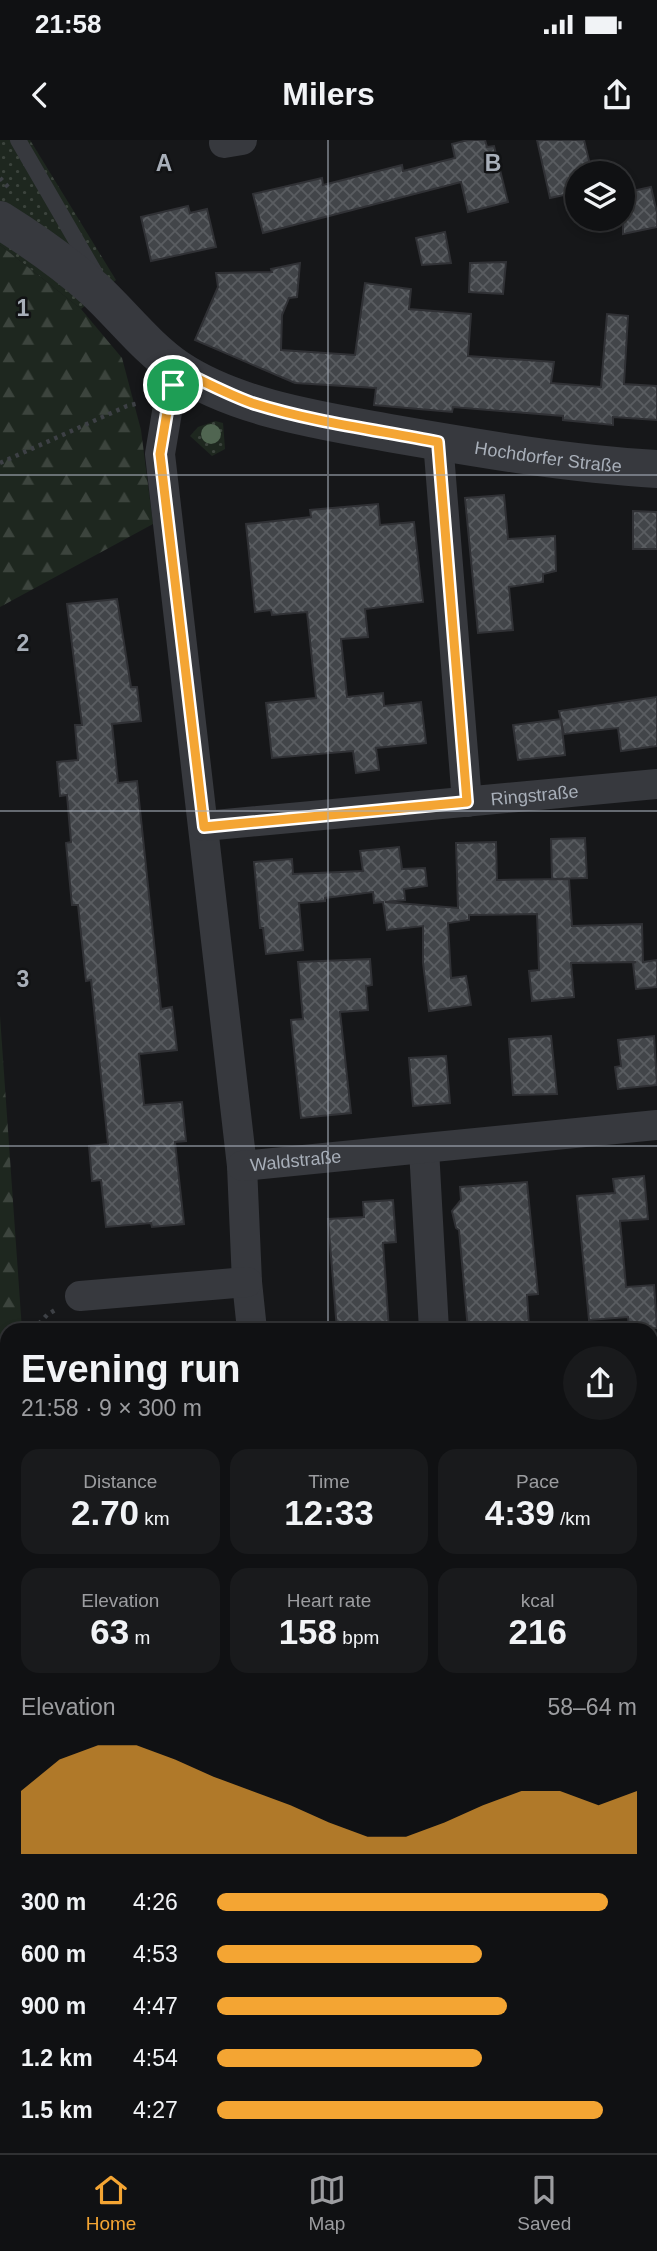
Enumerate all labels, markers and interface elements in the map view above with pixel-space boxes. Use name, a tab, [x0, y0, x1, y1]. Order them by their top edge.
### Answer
text: 21:58	[35, 9, 102, 39]
icon: back	[21, 76, 59, 114]
text: Milers	[282, 76, 375, 112]
icon: share	[598, 76, 636, 114]
text: A	[156, 150, 172, 176]
text: B	[485, 150, 501, 176]
map controls	[565, 161, 635, 231]
button: layers	[565, 161, 635, 231]
text: 1	[17, 295, 30, 321]
pin	[143, 355, 203, 415]
icon: arrive	[154, 366, 192, 404]
street label: Hochdorfer Straße	[473, 438, 623, 476]
text: 2	[17, 630, 29, 656]
street label: Ringstraße	[490, 781, 579, 809]
text: 3	[17, 966, 29, 992]
street label: Waldstraße	[249, 1146, 342, 1175]
button: share	[563, 1346, 637, 1420]
text: Evening run	[21, 1348, 241, 1390]
text: 21:58 · 9 × 300 m	[21, 1395, 202, 1421]
text: Distance	[83, 1471, 157, 1492]
text: Time	[308, 1471, 350, 1492]
text: Pace	[516, 1471, 559, 1492]
text: 2.70	[71, 1493, 139, 1532]
text: 12:33	[284, 1493, 374, 1532]
text: 4:39	[485, 1493, 555, 1532]
text: km	[139, 1508, 170, 1529]
text: /km	[555, 1508, 591, 1529]
text: Elevation	[81, 1590, 159, 1611]
text: Heart rate	[287, 1590, 371, 1611]
text: kcal	[521, 1590, 555, 1611]
text: 63	[90, 1612, 129, 1651]
text: 158	[279, 1612, 337, 1651]
text: 216	[508, 1612, 567, 1651]
text: m	[129, 1627, 150, 1648]
text: bpm	[337, 1627, 379, 1648]
text: Elevation	[21, 1694, 116, 1720]
text: 58–64 m	[547, 1694, 637, 1720]
text: 300 m	[21, 1889, 86, 1915]
text: 4:26	[133, 1889, 178, 1915]
text: 600 m	[21, 1941, 86, 1967]
text: 4:53	[133, 1941, 178, 1967]
text: 900 m	[21, 1993, 86, 2019]
text: 4:47	[133, 1993, 178, 2019]
text: 1.2 km	[21, 2045, 93, 2071]
text: 4:54	[133, 2045, 178, 2071]
text: 1.5 km	[21, 2097, 93, 2123]
text: 4:27	[133, 2097, 178, 2123]
tab: Home	[86, 2171, 136, 2235]
tab: Map	[308, 2171, 346, 2235]
tab: Saved	[517, 2171, 571, 2235]

